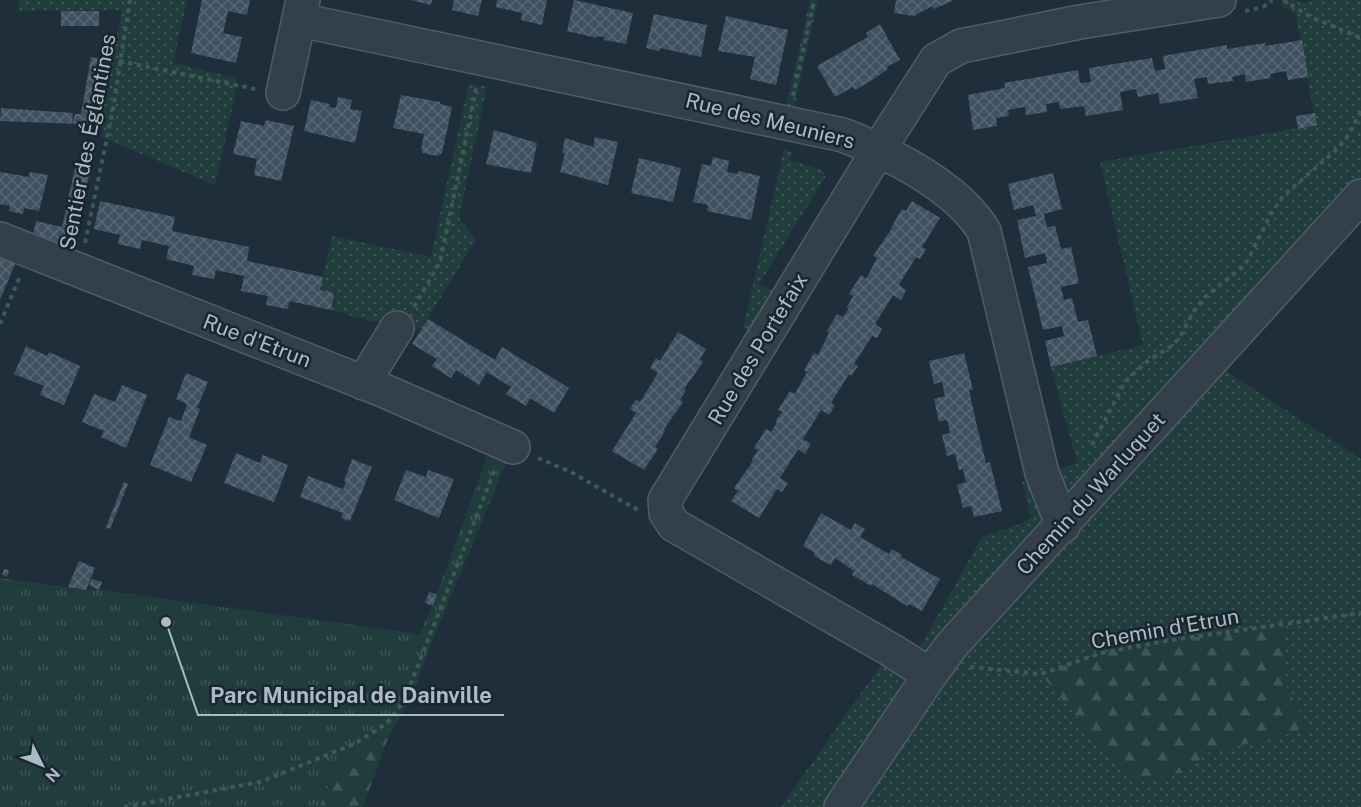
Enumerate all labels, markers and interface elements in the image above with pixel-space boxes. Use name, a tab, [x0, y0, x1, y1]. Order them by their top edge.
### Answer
street label: Sentier des Églantines	[54, 32, 121, 252]
street label: Rue des Meuniers	[683, 87, 857, 154]
street label: Rue des Portefaix	[703, 268, 813, 429]
street label: Rue d'Etrun	[200, 309, 315, 373]
street label: Chemin du Warluquet	[1011, 407, 1170, 580]
street label: Chemin d'Etrun	[1089, 603, 1241, 654]
callout: Parc Municipal de Dainville	[198, 675, 504, 715]
text: Parc Municipal de Dainville	[210, 682, 492, 708]
north arrow	[12, 735, 72, 795]
text: N	[41, 764, 64, 786]

